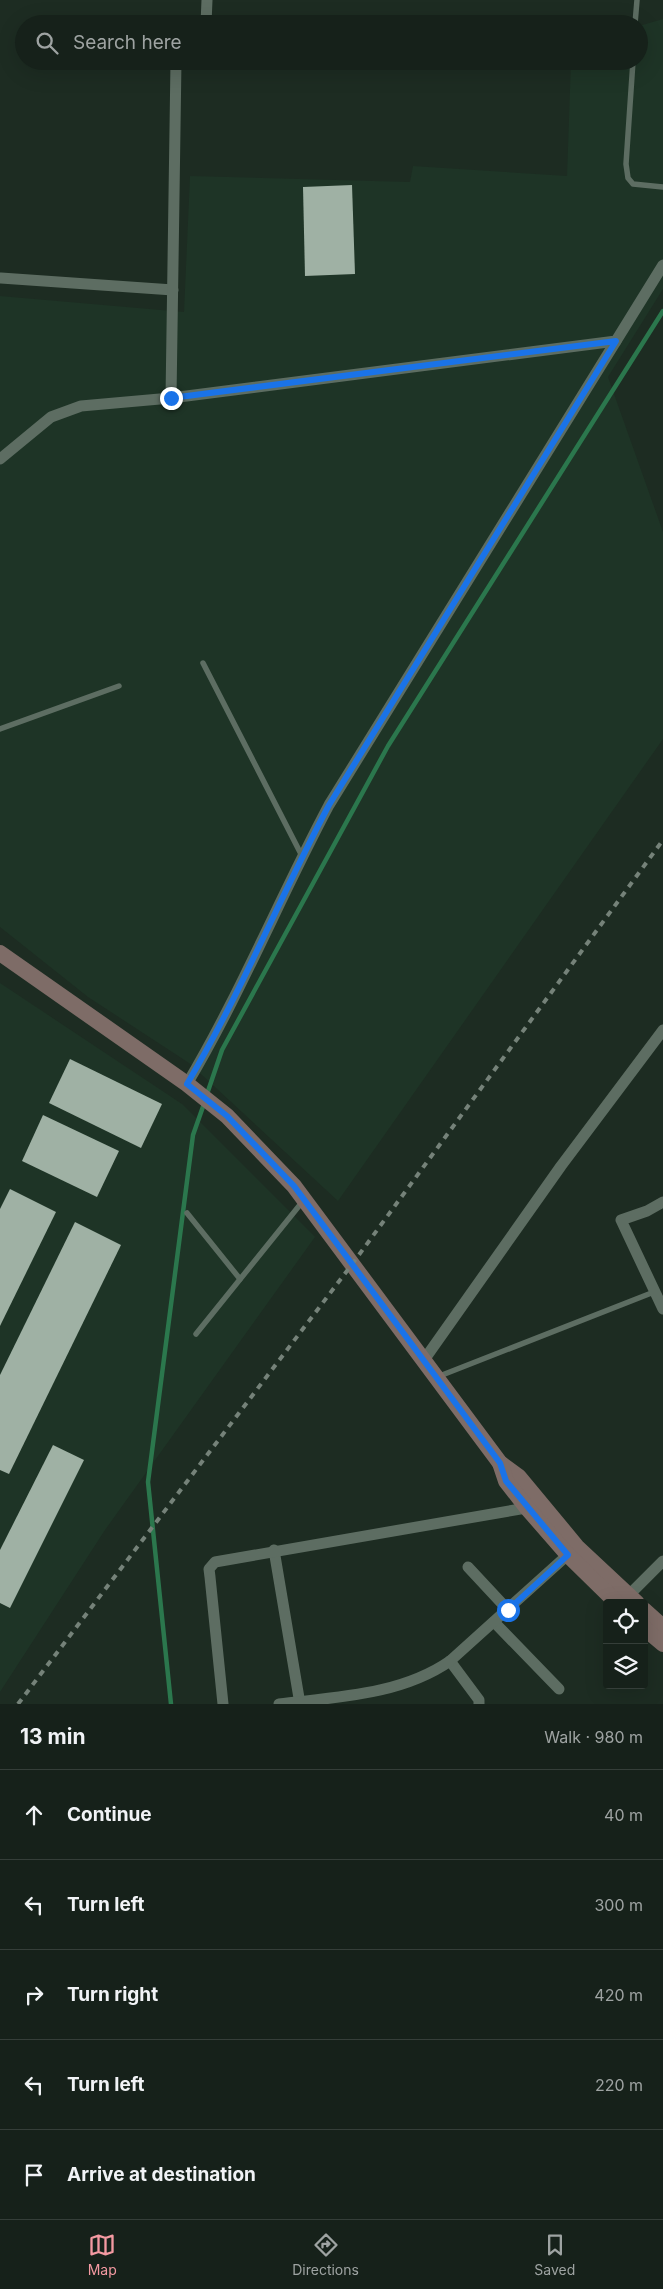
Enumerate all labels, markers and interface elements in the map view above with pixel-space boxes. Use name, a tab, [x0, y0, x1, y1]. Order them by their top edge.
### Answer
search box	[15, 15, 648, 70]
icon: search	[33, 29, 61, 57]
text: Search here	[73, 31, 182, 54]
route end	[160, 387, 183, 410]
route start	[497, 1599, 520, 1622]
map controls	[603, 1599, 648, 1689]
button: locate	[603, 1599, 648, 1644]
button: layers	[603, 1644, 648, 1689]
text: 13 min	[20, 1724, 86, 1749]
text: Walk · 980 m	[544, 1727, 643, 1747]
icon: ahead	[20, 1801, 48, 1829]
text: Continue	[67, 1803, 152, 1826]
text: 40 m	[604, 1805, 643, 1825]
icon: left	[20, 1891, 48, 1919]
text: Turn left	[67, 1893, 145, 1916]
text: 300 m	[594, 1895, 643, 1915]
icon: right	[20, 1981, 48, 2009]
text: Turn right	[67, 1983, 158, 2006]
text: 420 m	[594, 1985, 643, 2005]
icon: left	[20, 2071, 48, 2099]
text: Turn left	[67, 2073, 145, 2096]
text: 220 m	[595, 2075, 643, 2095]
icon: arrive	[20, 2161, 48, 2189]
text: Arrive at destination	[67, 2163, 256, 2186]
tab: Map	[88, 2231, 117, 2278]
tab: Directions	[292, 2231, 359, 2278]
tab: Saved	[534, 2231, 575, 2278]

